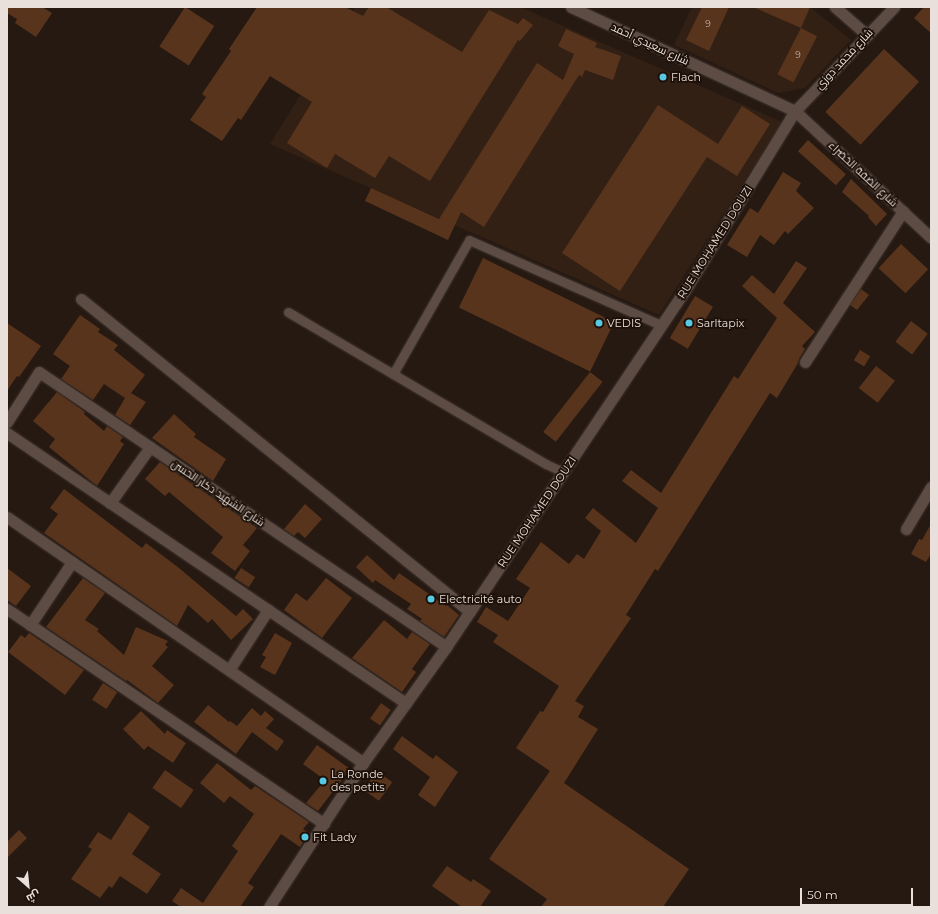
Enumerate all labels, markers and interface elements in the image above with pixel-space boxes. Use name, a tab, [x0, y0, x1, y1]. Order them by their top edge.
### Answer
house number: 9	[705, 19, 711, 29]
street label: شارع سعيدي أحمد	[609, 20, 691, 68]
street label: شارع محمد دوزي	[813, 26, 875, 92]
house number: 9	[795, 50, 801, 60]
place label: Flach	[671, 70, 701, 84]
marker: Flach	[658, 72, 668, 82]
street label: شارع الضفة الخضراء	[826, 139, 900, 209]
street label: RUE MOHAMED DOUZI	[675, 183, 755, 301]
place label: VEDIS	[607, 316, 641, 330]
place label: Sarltapix	[697, 316, 744, 330]
marker: VEDIS	[594, 318, 604, 328]
marker: Sarltapix	[684, 318, 694, 328]
street label: RUE MOHAMED DOUZI	[495, 454, 579, 570]
street label: شارع الشهيد دكار الحسن	[169, 457, 267, 529]
place label: Electricité auto	[439, 592, 522, 606]
marker: Electricité auto	[426, 594, 436, 604]
place label: La Ronde des petits	[331, 768, 385, 794]
marker: La Ronde des petits	[318, 776, 328, 786]
place label: Fit Lady	[313, 830, 357, 844]
marker: Fit Lady	[300, 832, 310, 842]
north arrow	[8, 866, 48, 906]
scale bar	[802, 880, 915, 906]
text: ش	[24, 887, 43, 906]
text: 50 m	[807, 887, 838, 902]

